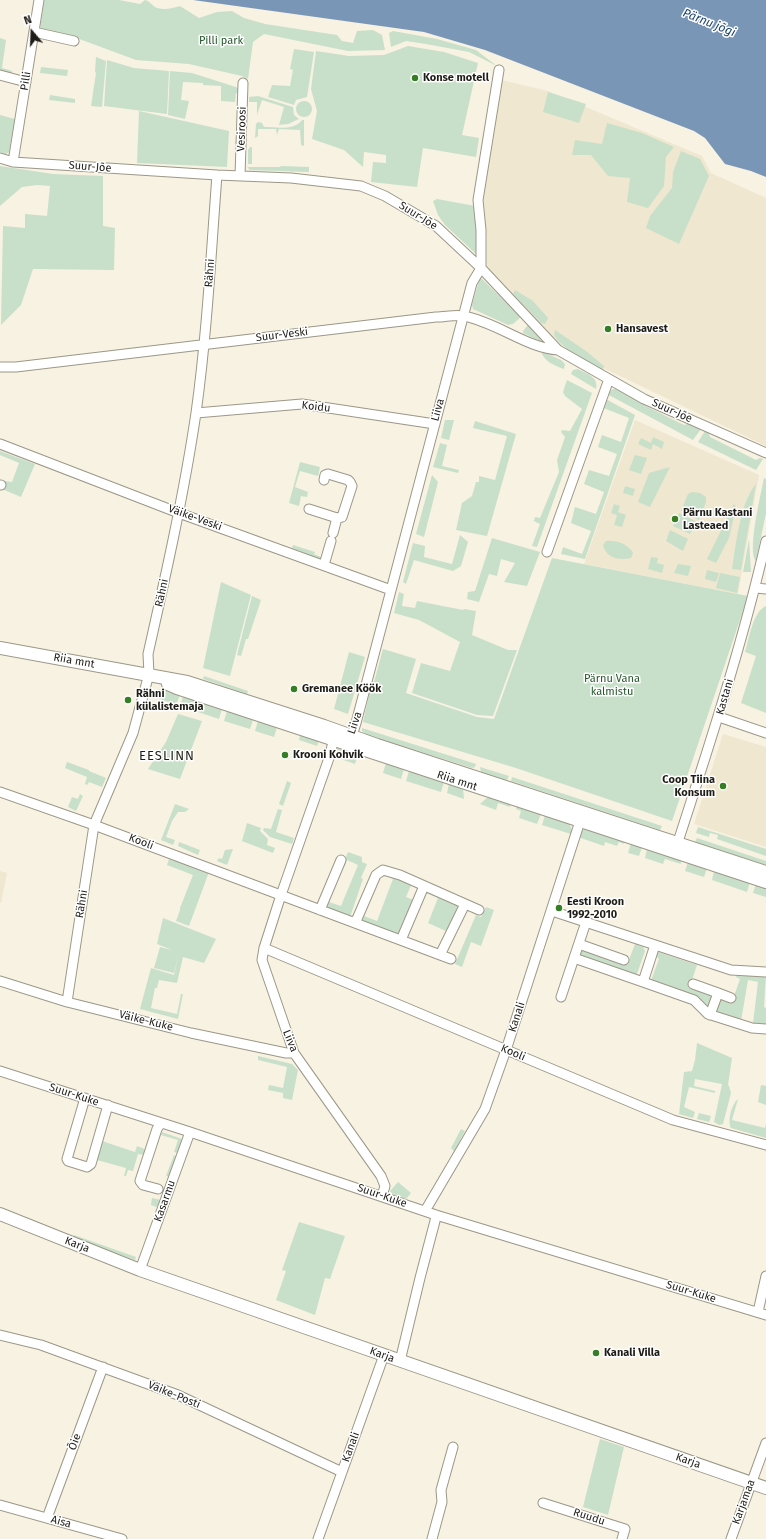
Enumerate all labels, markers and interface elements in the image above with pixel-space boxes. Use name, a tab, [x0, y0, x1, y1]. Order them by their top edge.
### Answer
water label: Pärnu jõgi	[681, 6, 737, 40]
north arrow	[12, 12, 52, 52]
text: N	[22, 13, 33, 28]
park label: Pilli park	[199, 34, 243, 48]
street label: Pilli	[18, 71, 34, 91]
place label: Konse motell	[423, 71, 489, 85]
marker: Konse motell	[410, 73, 420, 83]
street label: Vesiroosi	[235, 106, 249, 152]
street label: Suur-Jõe	[68, 159, 112, 175]
street label: Suur-Jõe	[396, 199, 440, 233]
street label: Rähni	[202, 258, 218, 288]
place label: Hansavest	[616, 322, 668, 336]
marker: Hansavest	[603, 324, 613, 334]
street label: Suur-Veski	[255, 325, 309, 345]
street label: Suur-Jõe	[650, 396, 694, 426]
street label: Liiva	[429, 397, 447, 423]
street label: Koidu	[301, 399, 331, 415]
street label: Väike-Veski	[166, 502, 224, 534]
place label: Pärnu Kastani Lasteaed	[683, 506, 752, 532]
marker: Pärnu Kastani Lasteaed	[670, 514, 680, 524]
street label: Rähni	[153, 578, 171, 608]
street label: Riia mnt	[52, 651, 96, 671]
park label: Pärnu Vana kalmistu	[584, 672, 640, 698]
street label: Kastani	[714, 677, 736, 717]
place label: Gremanee Köök	[302, 682, 381, 696]
marker: Gremanee Köök	[289, 684, 299, 694]
place label: Rähni külalistemaja	[136, 687, 204, 713]
marker: Rähni külalistemaja	[123, 695, 133, 705]
street label: Liiva	[345, 710, 365, 736]
district label: EESLINN	[139, 748, 195, 764]
place label: Krooni Kohvik	[293, 748, 363, 762]
marker: Krooni Kohvik	[280, 750, 290, 760]
street label: Riia mnt	[435, 768, 479, 794]
place label: Coop Tiina Konsum	[662, 773, 715, 799]
marker: Coop Tiina Konsum	[718, 781, 728, 791]
street label: Kooli	[127, 831, 155, 853]
street label: Rähni	[73, 889, 91, 919]
place label: Eesti Kroon 1992-2010	[567, 895, 624, 921]
marker: Eesti Kroon 1992-2010	[554, 903, 564, 913]
street label: Kanali	[506, 1000, 528, 1034]
street label: Väike-Kuke	[118, 1008, 174, 1034]
street label: Liiva	[280, 1028, 300, 1054]
street label: Kooli	[499, 1042, 527, 1064]
street label: Suur-Kuke	[48, 1081, 100, 1109]
street label: Kasarmu	[151, 1178, 179, 1224]
street label: Suur-Kuke	[356, 1181, 408, 1211]
street label: Karja	[63, 1234, 91, 1256]
street label: Suur-Kuke	[664, 1278, 718, 1306]
street label: Karja	[368, 1344, 396, 1366]
place label: Kanali Villa	[604, 1346, 660, 1360]
marker: Kanali Villa	[591, 1348, 601, 1358]
street label: Väike-Posti	[146, 1379, 202, 1411]
street label: Kanali	[339, 1430, 363, 1464]
street label: Õie	[66, 1432, 84, 1452]
street label: Karja	[674, 1451, 702, 1471]
street label: Karjamaa	[730, 1478, 758, 1526]
street label: Ruudu	[572, 1506, 606, 1528]
street label: Aisa	[49, 1513, 73, 1531]

